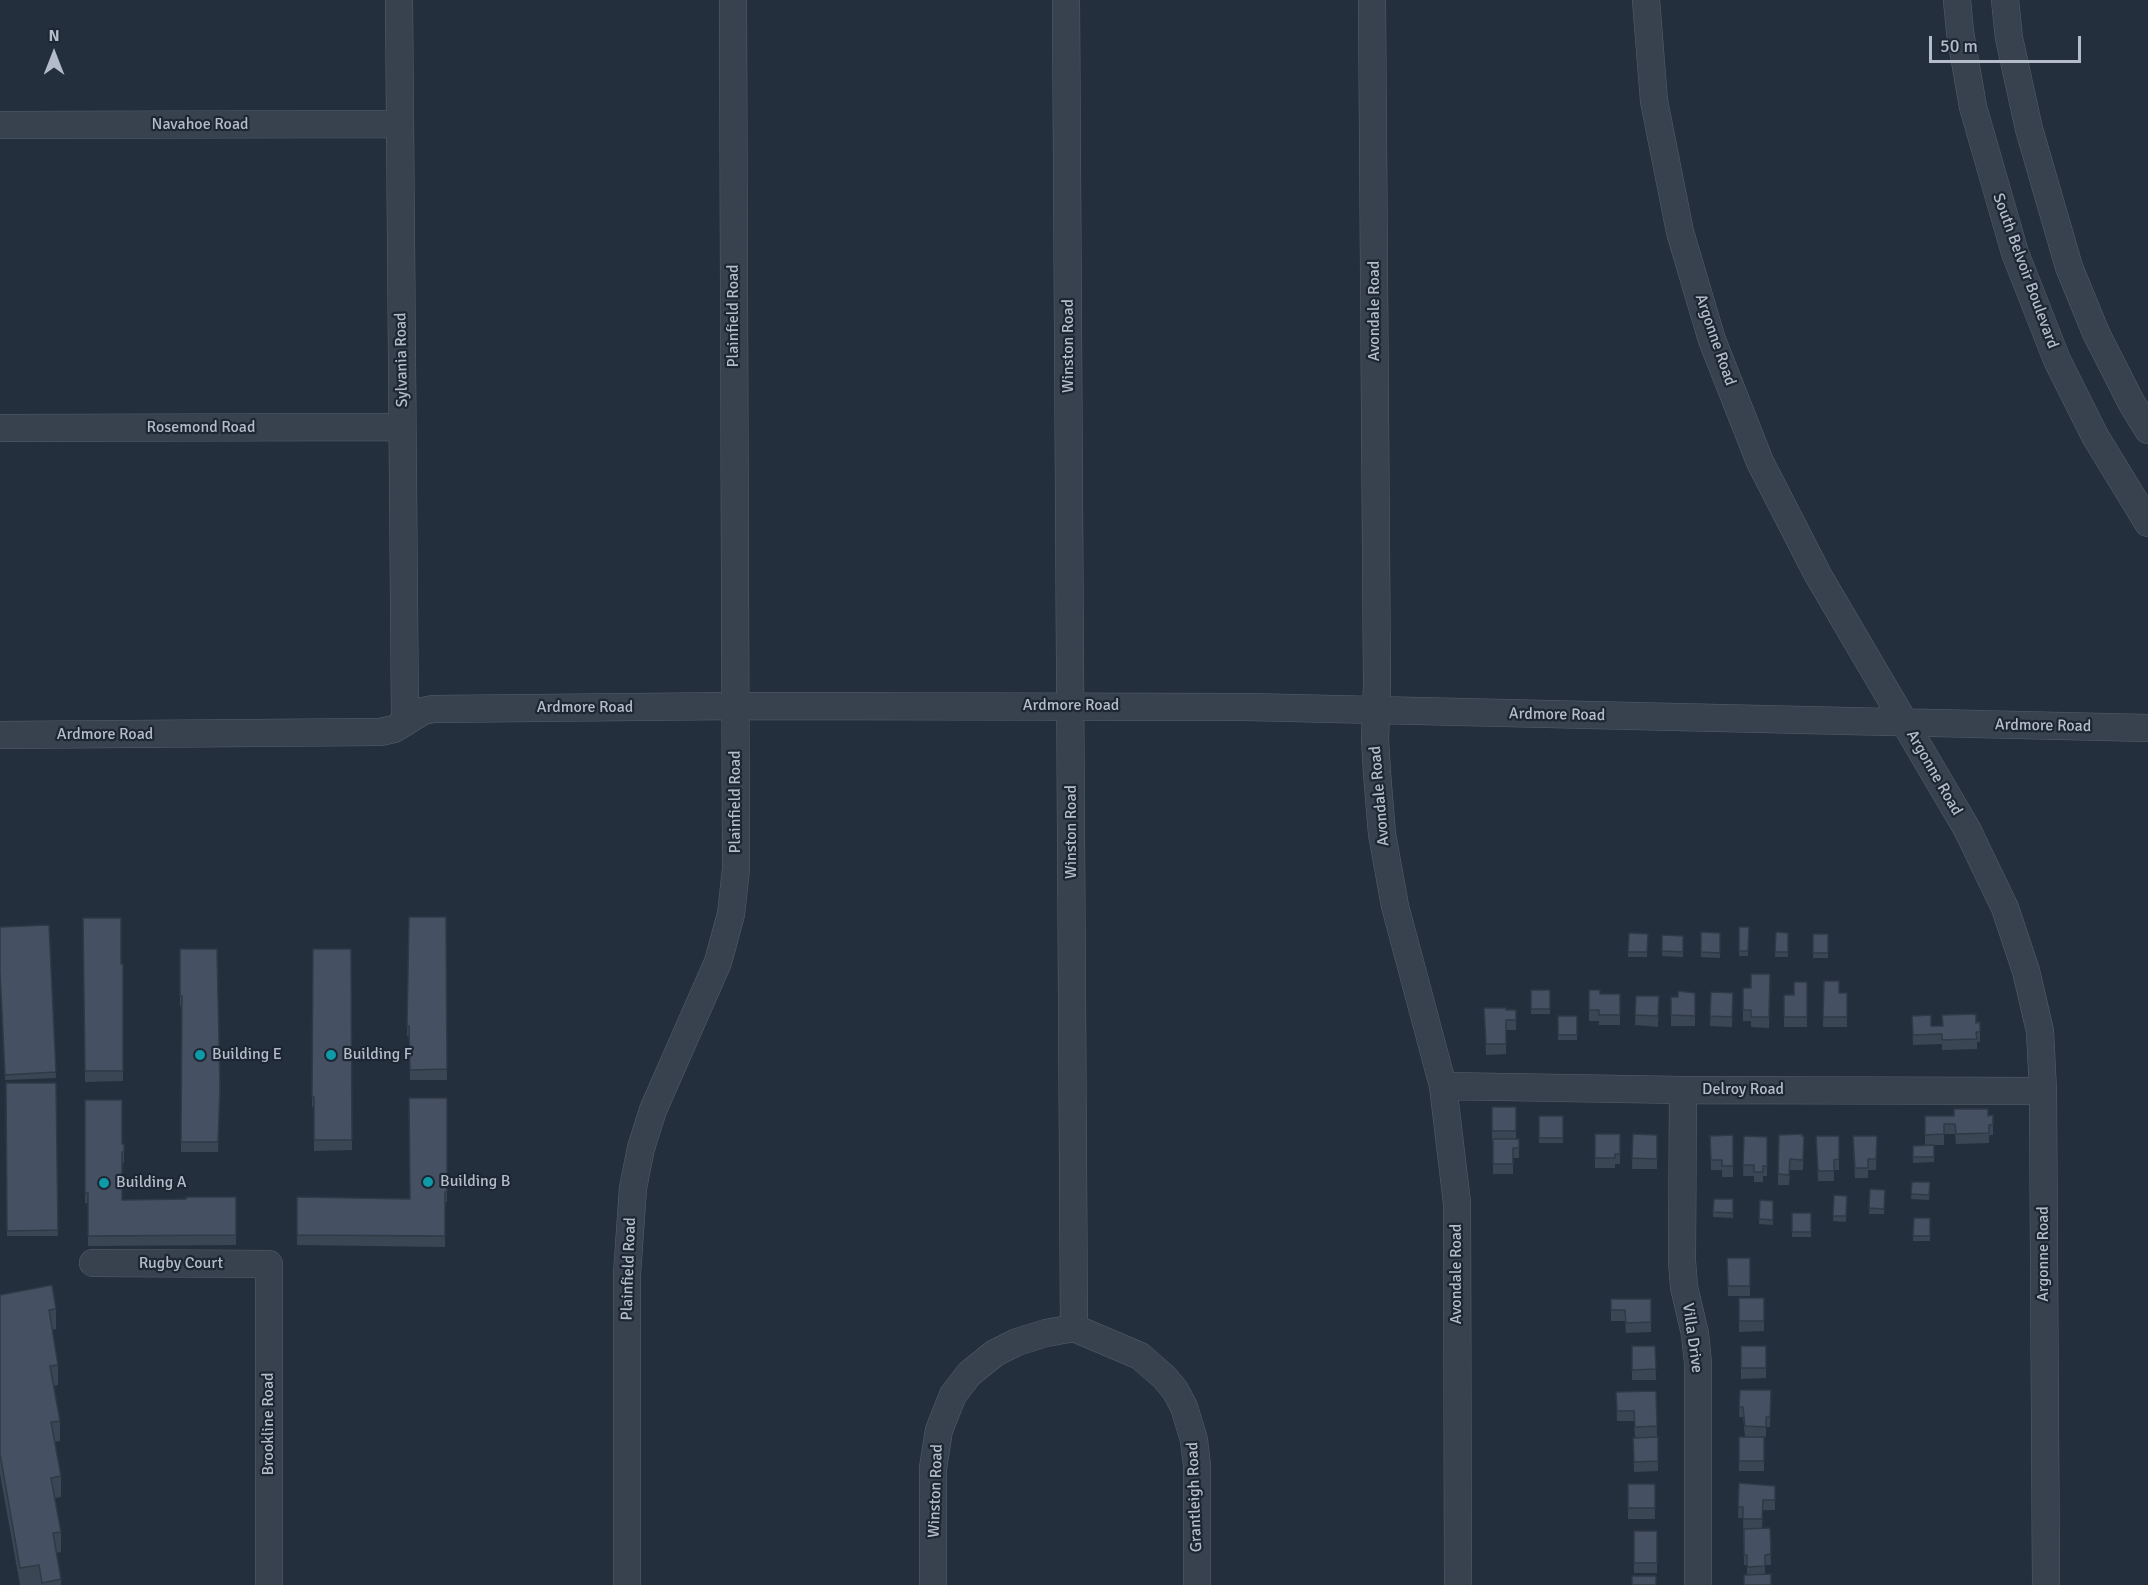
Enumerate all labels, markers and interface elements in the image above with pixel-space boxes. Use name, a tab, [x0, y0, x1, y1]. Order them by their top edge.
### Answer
north arrow	[24, 24, 84, 84]
scale bar	[1932, 24, 2084, 62]
text: N	[48, 26, 60, 46]
text: 50 m	[1940, 35, 1978, 57]
street label: Navahoe Road	[152, 115, 248, 135]
street label: South Belvoir Boulevard	[1988, 191, 2062, 351]
street label: Avondale Road	[1365, 261, 1385, 361]
street label: Plainfield Road	[724, 264, 744, 368]
street label: Argonne Road	[1690, 292, 1740, 388]
street label: Winston Road	[1059, 299, 1079, 393]
street label: Sylvania Road	[392, 312, 412, 408]
street label: Rosemond Road	[147, 418, 255, 438]
street label: Ardmore Road	[1023, 696, 1119, 716]
street label: Ardmore Road	[537, 698, 633, 718]
street label: Ardmore Road	[1509, 705, 1605, 725]
street label: Ardmore Road	[1995, 716, 2091, 736]
street label: Ardmore Road	[57, 725, 153, 745]
street label: Argonne Road	[1902, 727, 1966, 819]
street label: Avondale Road	[1366, 745, 1394, 847]
street label: Plainfield Road	[726, 750, 746, 854]
street label: Winston Road	[1062, 785, 1082, 879]
place label: Building E	[212, 1045, 282, 1065]
place label: Building F	[343, 1045, 412, 1065]
marker: Building E	[193, 1048, 207, 1062]
marker: Building F	[324, 1048, 338, 1062]
street label: Delroy Road	[1702, 1080, 1784, 1100]
place label: Building B	[440, 1172, 510, 1192]
place label: Building A	[116, 1173, 187, 1193]
marker: Building B	[421, 1175, 435, 1189]
marker: Building A	[97, 1176, 111, 1190]
street label: Argonne Road	[2034, 1206, 2054, 1302]
street label: Plainfield Road	[618, 1217, 640, 1321]
street label: Avondale Road	[1447, 1224, 1467, 1324]
street label: Rugby Court	[139, 1254, 223, 1274]
street label: Villa Drive	[1678, 1302, 1706, 1374]
street label: Brookline Road	[259, 1373, 279, 1475]
street label: Grantleigh Road	[1183, 1442, 1207, 1552]
street label: Winston Road	[925, 1444, 947, 1538]

